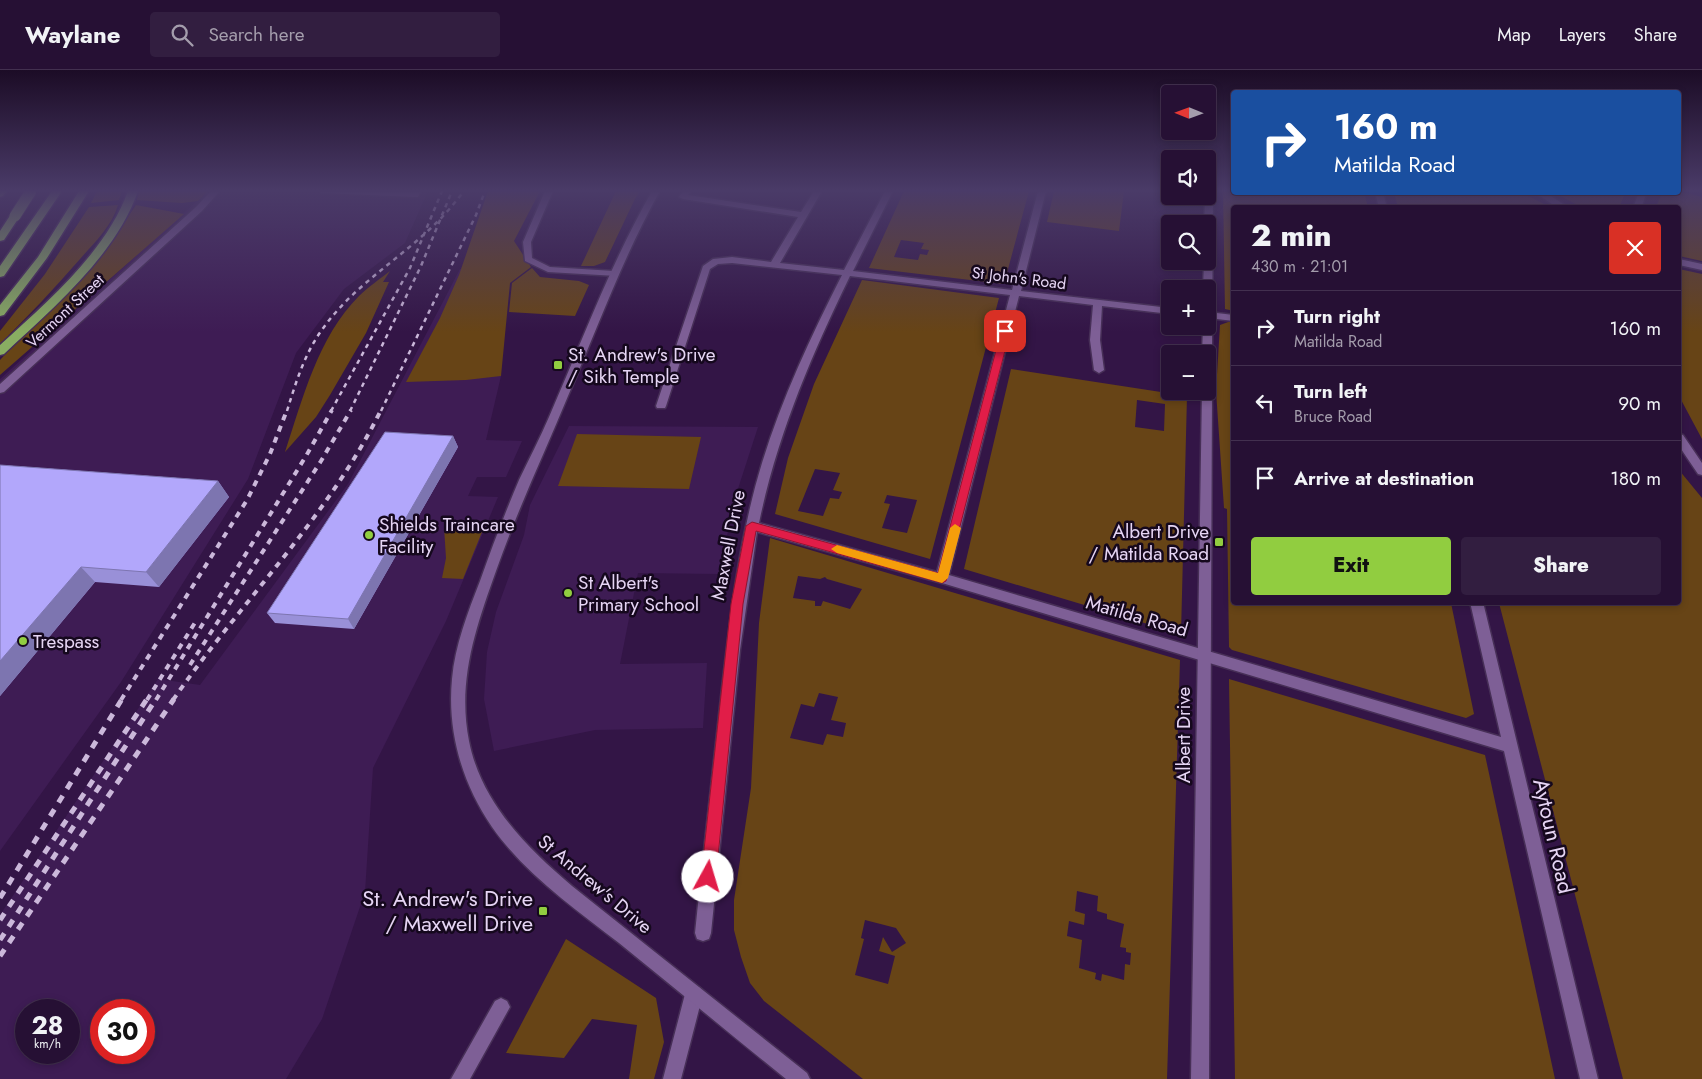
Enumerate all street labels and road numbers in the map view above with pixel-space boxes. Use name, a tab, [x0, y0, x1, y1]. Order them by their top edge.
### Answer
street label: St John's Road	[970, 261, 1068, 295]
street label: Vermont Street	[21, 269, 109, 353]
street label: Maxwell Drive	[704, 487, 752, 603]
street label: Matilda Road	[1083, 589, 1191, 643]
street label: Albert Drive	[1170, 687, 1197, 783]
street label: Aytoun Road	[1525, 775, 1583, 897]
street label: St Andrew's Drive	[532, 828, 658, 940]

